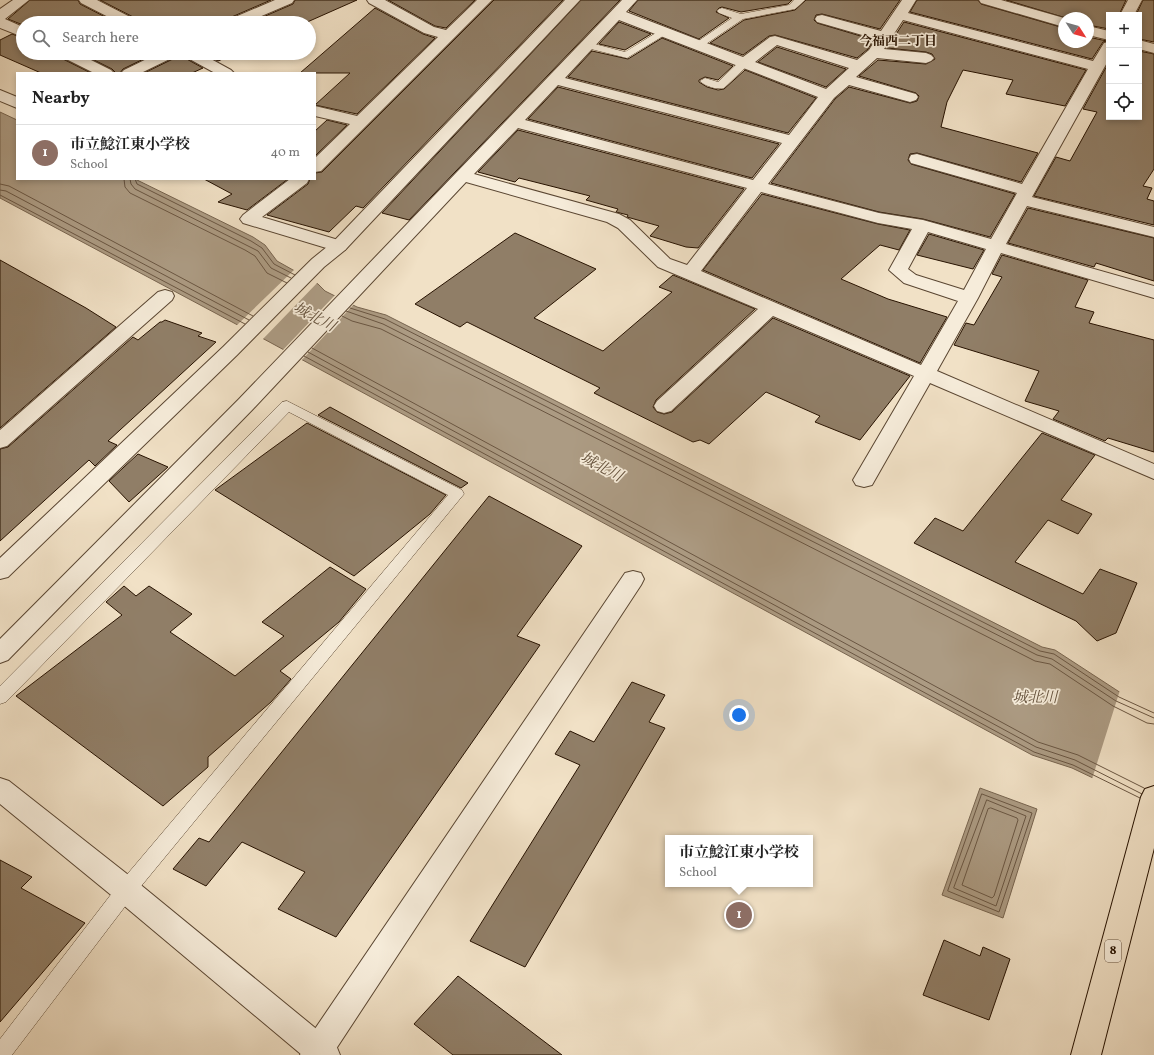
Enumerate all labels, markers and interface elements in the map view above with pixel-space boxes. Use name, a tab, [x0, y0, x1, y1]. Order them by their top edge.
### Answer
north arrow	[1058, 12, 1094, 48]
map controls	[1106, 12, 1142, 120]
button: +	[1106, 12, 1142, 48]
search box	[16, 16, 316, 60]
icon: search	[30, 27, 52, 49]
text: Search here	[62, 28, 139, 49]
district label: 今福西二丁目	[859, 33, 937, 51]
button: −	[1106, 48, 1142, 84]
button: locate	[1106, 84, 1142, 120]
text: Nearby	[32, 87, 90, 110]
text: 市立鯰江東小学校	[70, 135, 190, 156]
text: 1	[42, 144, 48, 162]
text: 40 m	[271, 144, 300, 162]
text: School	[70, 156, 108, 174]
water label: 城北川	[289, 298, 341, 339]
water label: 城北川	[576, 448, 628, 489]
water label: 城北川	[1012, 688, 1059, 709]
your location	[729, 705, 749, 725]
popup	[665, 835, 813, 887]
text: 市立鯰江東小学校	[679, 843, 799, 864]
text: School	[679, 864, 717, 882]
pin: 1	[726, 900, 752, 930]
road number: 8	[1105, 940, 1121, 962]

